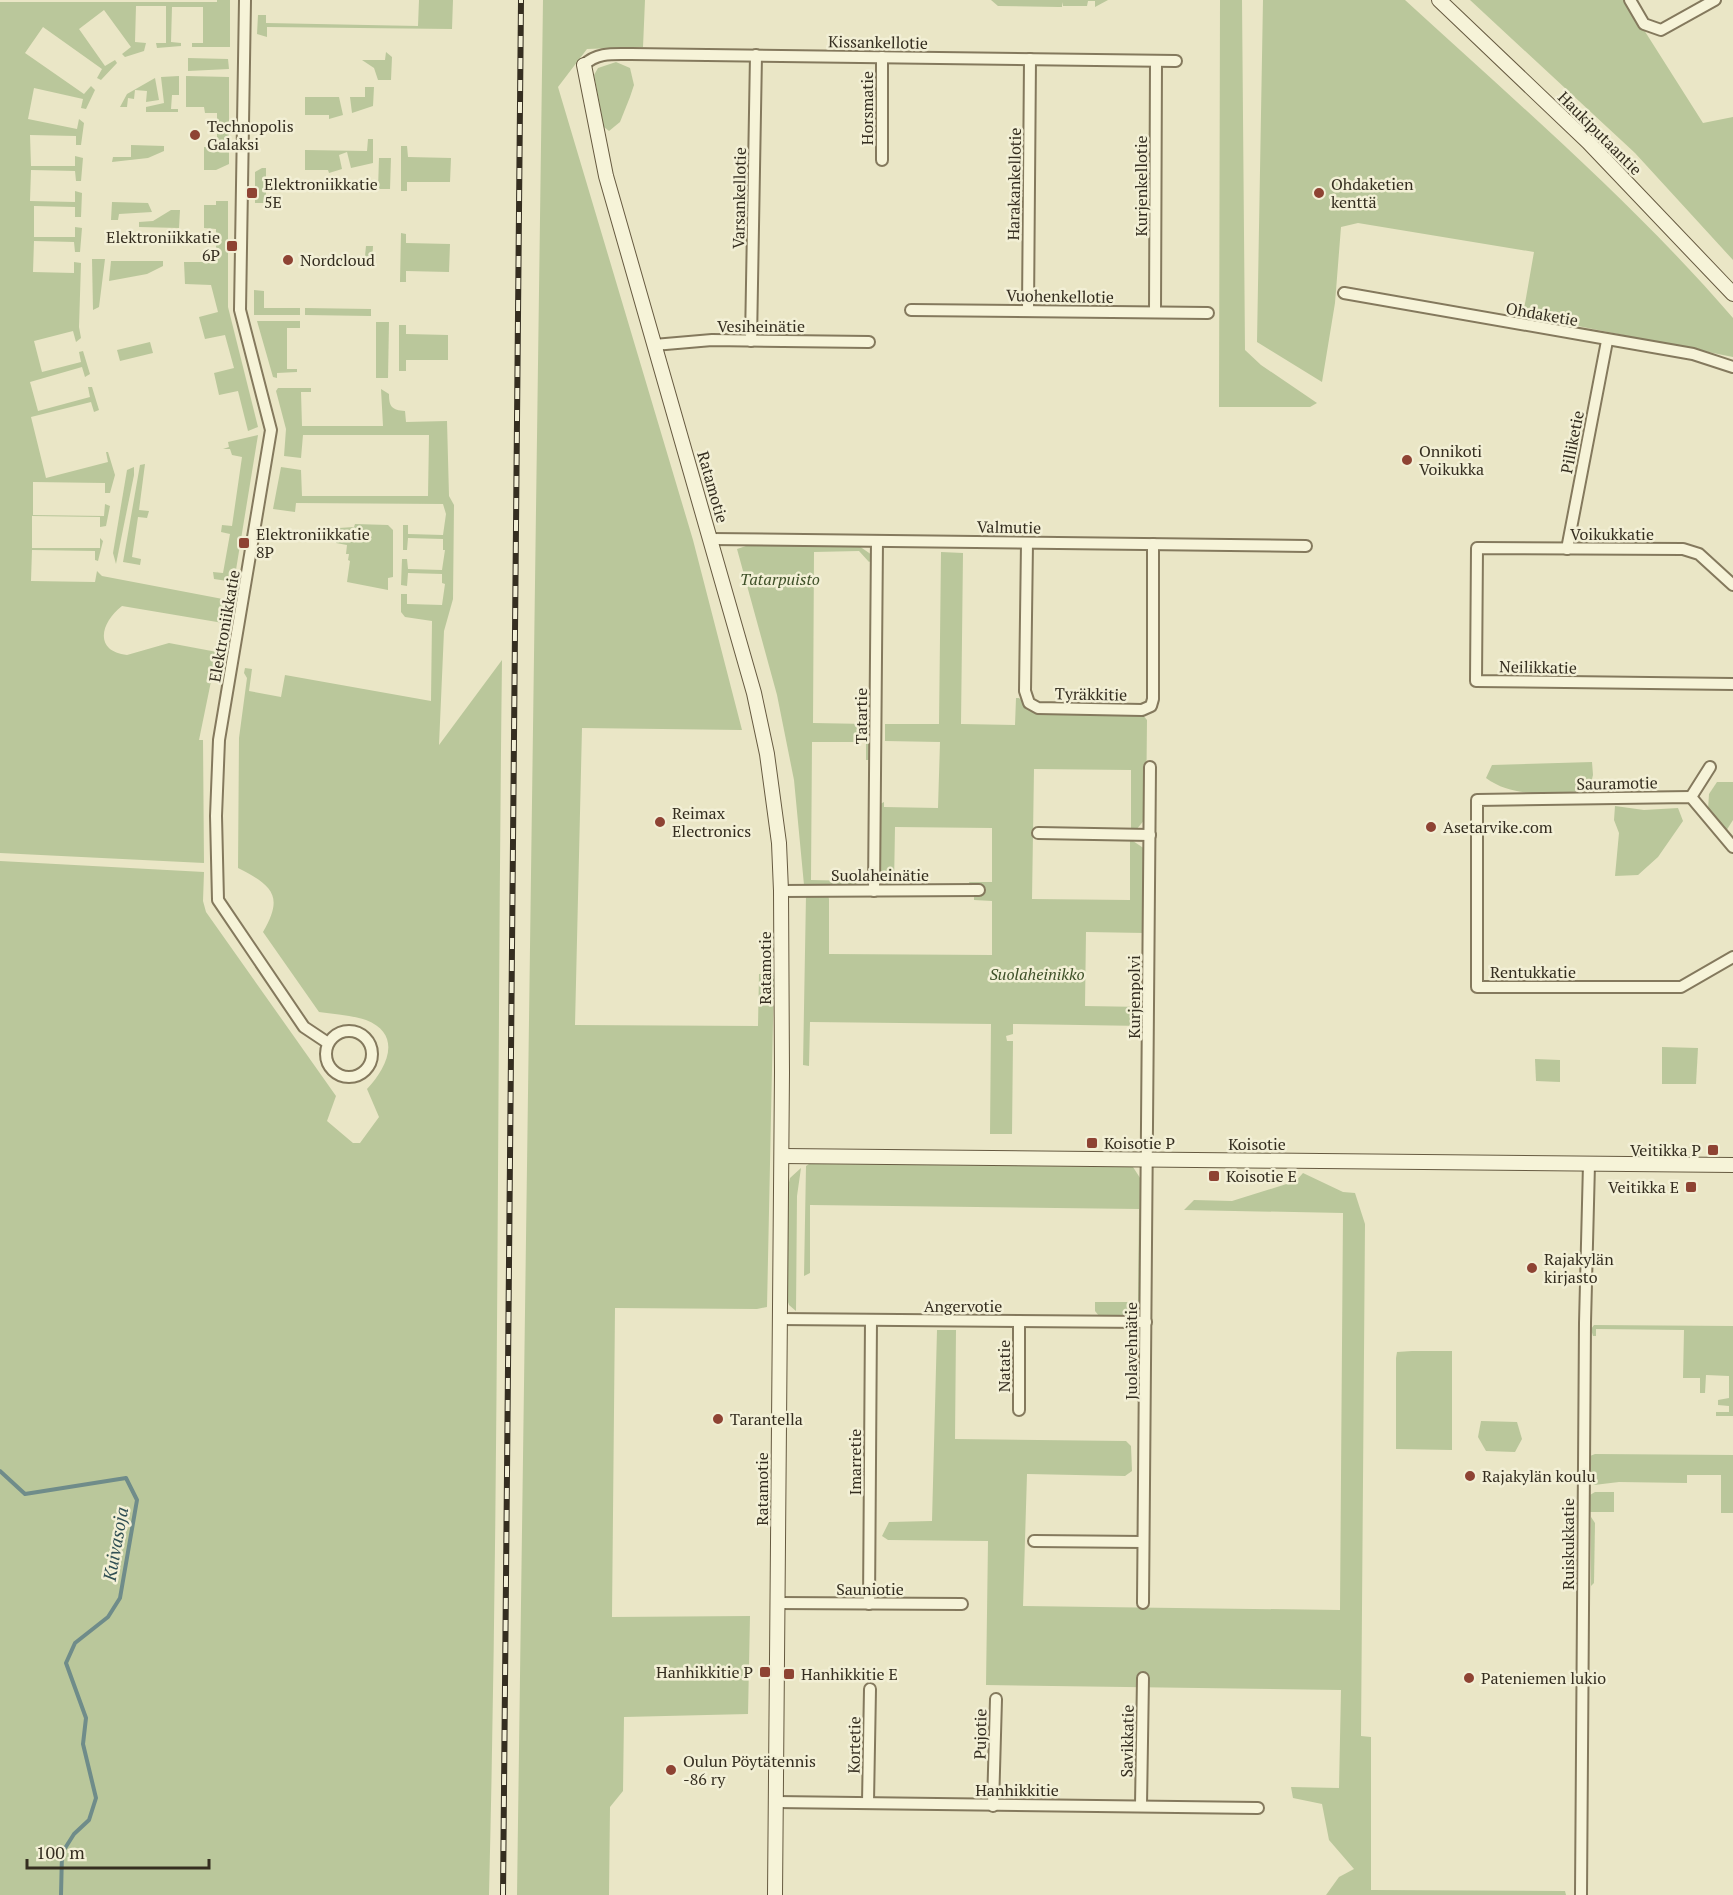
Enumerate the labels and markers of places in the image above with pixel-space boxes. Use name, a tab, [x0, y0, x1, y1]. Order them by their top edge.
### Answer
place label: Technopolis Galaksi	[207, 115, 294, 155]
marker: Technopolis Galaksi	[188, 128, 202, 142]
place label: Elektroniikkatie 5E	[264, 173, 378, 213]
place label: Ohdaketien kenttä	[1331, 173, 1414, 213]
marker: Elektroniikkatie 5E	[245, 186, 259, 200]
marker: Ohdaketien kenttä	[1312, 186, 1326, 200]
place label: Elektroniikkatie 6P	[106, 226, 220, 266]
marker: Elektroniikkatie 6P	[225, 239, 239, 253]
place label: Nordcloud	[300, 249, 375, 271]
marker: Nordcloud	[281, 253, 295, 267]
place label: Onnikoti Voikukka	[1419, 440, 1484, 480]
marker: Onnikoti Voikukka	[1400, 453, 1414, 467]
place label: Elektroniikkatie 8P	[256, 523, 370, 563]
marker: Elektroniikkatie 8P	[237, 536, 251, 550]
place label: Reimax Electronics	[672, 802, 751, 842]
marker: Reimax Electronics	[653, 815, 667, 829]
place label: Asetarvike.com	[1443, 816, 1553, 838]
marker: Asetarvike.com	[1424, 820, 1438, 834]
place label: Koisotie P	[1104, 1132, 1175, 1154]
marker: Koisotie P	[1085, 1136, 1099, 1150]
place label: Veitikka P	[1630, 1139, 1701, 1161]
marker: Veitikka P	[1706, 1143, 1720, 1157]
place label: Koisotie E	[1226, 1165, 1297, 1187]
marker: Koisotie E	[1207, 1169, 1221, 1183]
place label: Veitikka E	[1608, 1176, 1679, 1198]
marker: Veitikka E	[1684, 1180, 1698, 1194]
place label: Rajakylän kirjasto	[1544, 1248, 1614, 1288]
marker: Rajakylän kirjasto	[1525, 1261, 1539, 1275]
place label: Tarantella	[730, 1408, 803, 1430]
marker: Tarantella	[711, 1412, 725, 1426]
place label: Rajakylän koulu	[1482, 1465, 1596, 1487]
marker: Rajakylän koulu	[1463, 1469, 1477, 1483]
place label: Hanhikkitie P	[656, 1661, 753, 1683]
place label: Hanhikkitie E	[801, 1663, 898, 1685]
marker: Hanhikkitie P	[758, 1665, 772, 1679]
marker: Hanhikkitie E	[782, 1667, 796, 1681]
place label: Pateniemen lukio	[1481, 1667, 1606, 1689]
marker: Pateniemen lukio	[1462, 1671, 1476, 1685]
place label: Oulun Pöytätennis -86 ry	[683, 1750, 816, 1790]
marker: Oulun Pöytätennis -86 ry	[664, 1763, 678, 1777]

